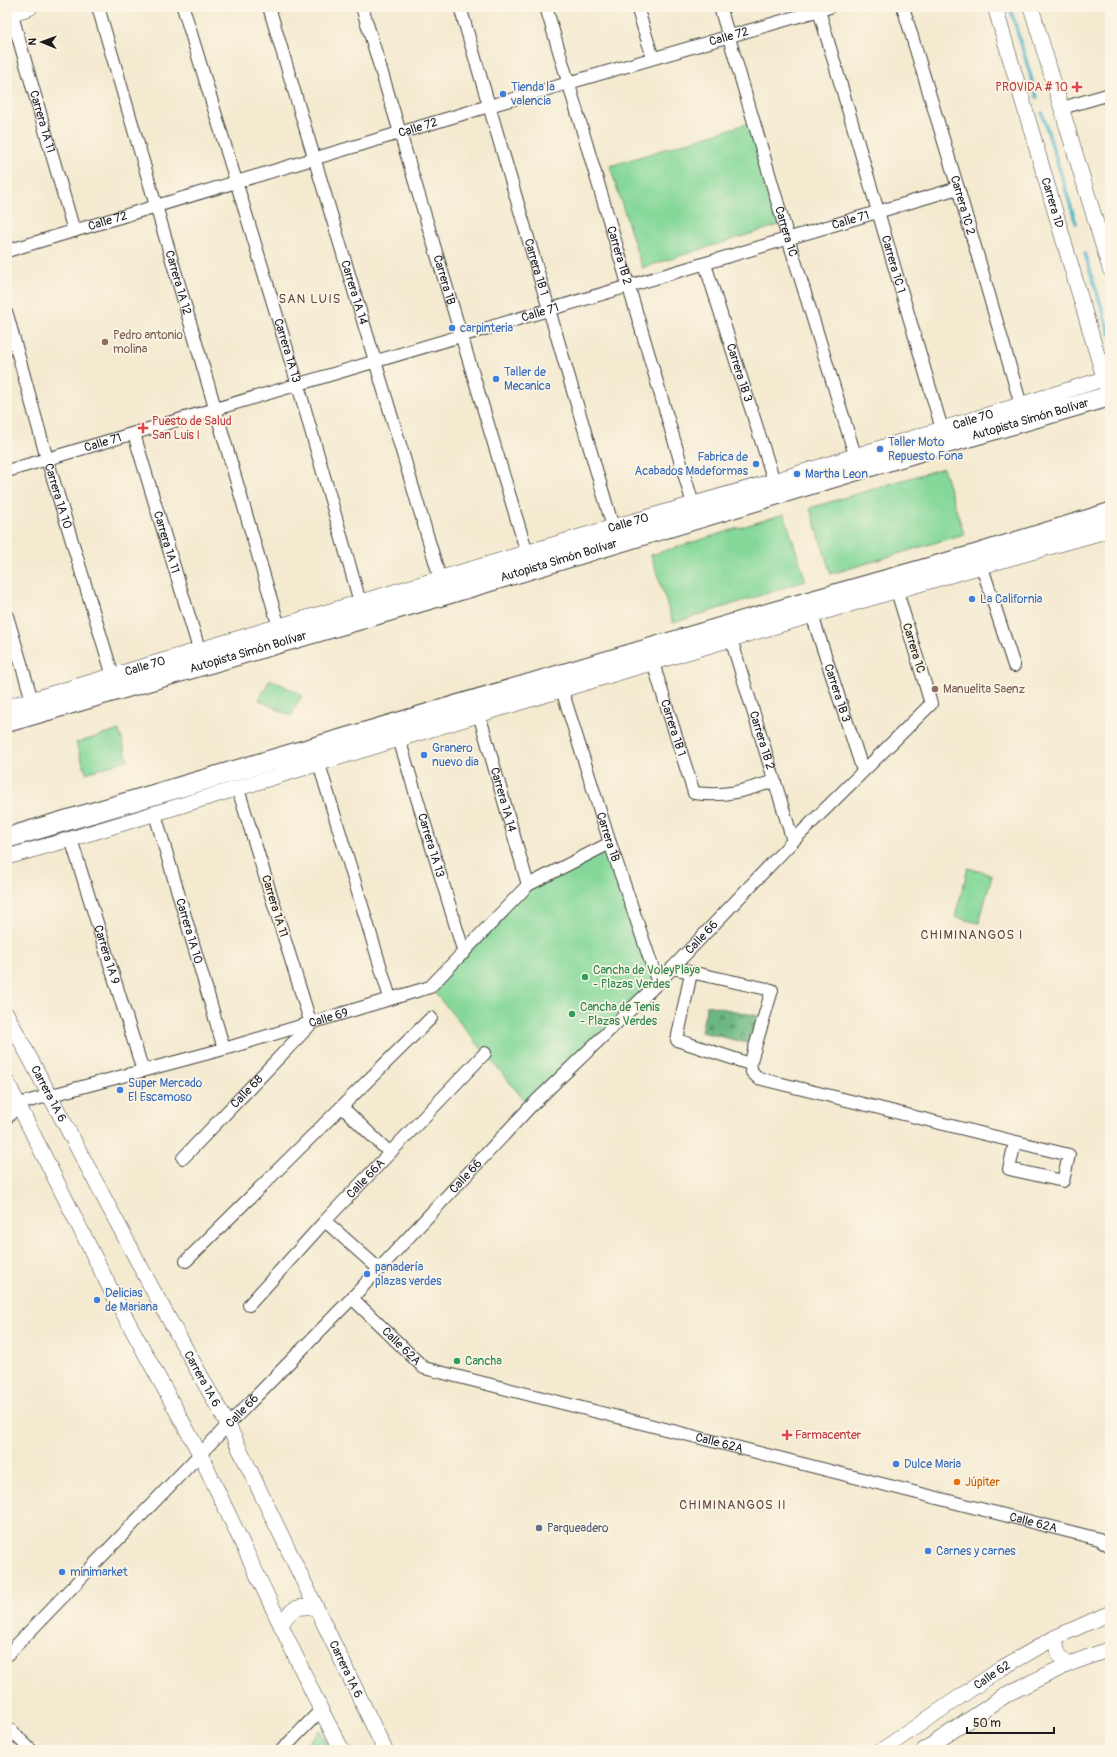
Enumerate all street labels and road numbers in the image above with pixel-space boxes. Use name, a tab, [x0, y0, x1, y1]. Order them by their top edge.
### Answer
street label: Calle 72	[707, 24, 751, 50]
street label: Carrera 1A 11	[26, 89, 58, 155]
street label: Calle 72	[396, 115, 440, 141]
street label: Carrera 1C 2	[947, 174, 978, 237]
street label: Carrera 1D	[1038, 176, 1067, 230]
street label: Carrera 1C	[771, 205, 800, 259]
street label: Calle 72	[86, 208, 129, 234]
street label: Calle 71	[830, 208, 871, 233]
street label: Carrera 1B 2	[603, 224, 635, 287]
street label: Carrera 1C 1	[878, 234, 909, 295]
street label: Carrera 1B 1	[521, 237, 551, 297]
street label: Carrera 1A 12	[161, 249, 195, 317]
street label: Carrera 1B	[429, 253, 459, 307]
street label: Carrera 1A 14	[337, 259, 371, 327]
street label: Calle 71	[520, 300, 561, 326]
street label: Carrera 1A 13	[270, 317, 304, 385]
street label: Carrera 1B 3	[723, 342, 755, 404]
street label: Autopista Simón Bolívar	[970, 395, 1091, 444]
street label: Calle 70	[951, 407, 995, 433]
street label: Calle 71	[82, 430, 123, 456]
street label: Carrera 1A 10	[41, 461, 75, 531]
street label: Carrera 1A 11	[150, 509, 183, 575]
street label: Calle 70	[606, 510, 651, 536]
street label: Autopista Simón Bolívar	[499, 536, 620, 585]
street label: Carrera 1C	[899, 621, 928, 675]
street label: Autopista Simón Bolívar	[188, 628, 309, 677]
street label: Calle 70	[123, 653, 167, 680]
street label: Carrera 1B 3	[820, 662, 854, 724]
street label: Carrera 1B 1	[657, 698, 689, 758]
street label: Carrera 1B 2	[746, 709, 778, 772]
street label: Carrera 1A 14	[487, 766, 519, 834]
street label: Carrera 1B	[593, 810, 623, 864]
street label: Carrera 1A 13	[414, 811, 448, 880]
street label: Carrera 1A 11	[258, 873, 291, 939]
street label: Carrera 1A 10	[172, 897, 206, 966]
street label: Calle 66	[682, 917, 722, 958]
street label: Carrera 1A 9	[90, 923, 123, 986]
street label: Calle 69	[307, 1005, 350, 1031]
street label: Carrera 1A 6	[27, 1063, 69, 1125]
street label: Calle 68	[228, 1072, 266, 1112]
street label: Calle 66A	[344, 1156, 388, 1202]
street label: Calle 66	[446, 1156, 485, 1197]
street label: Calle 62A	[378, 1324, 424, 1369]
street label: Carrera 1A 6	[180, 1348, 223, 1410]
street label: Calle 66	[223, 1391, 262, 1431]
street label: Calle 62A	[694, 1430, 745, 1457]
street label: Calle 62A	[1008, 1510, 1059, 1536]
street label: Carrera 1A 6	[325, 1638, 366, 1701]
street label: Calle 62	[971, 1658, 1013, 1693]

